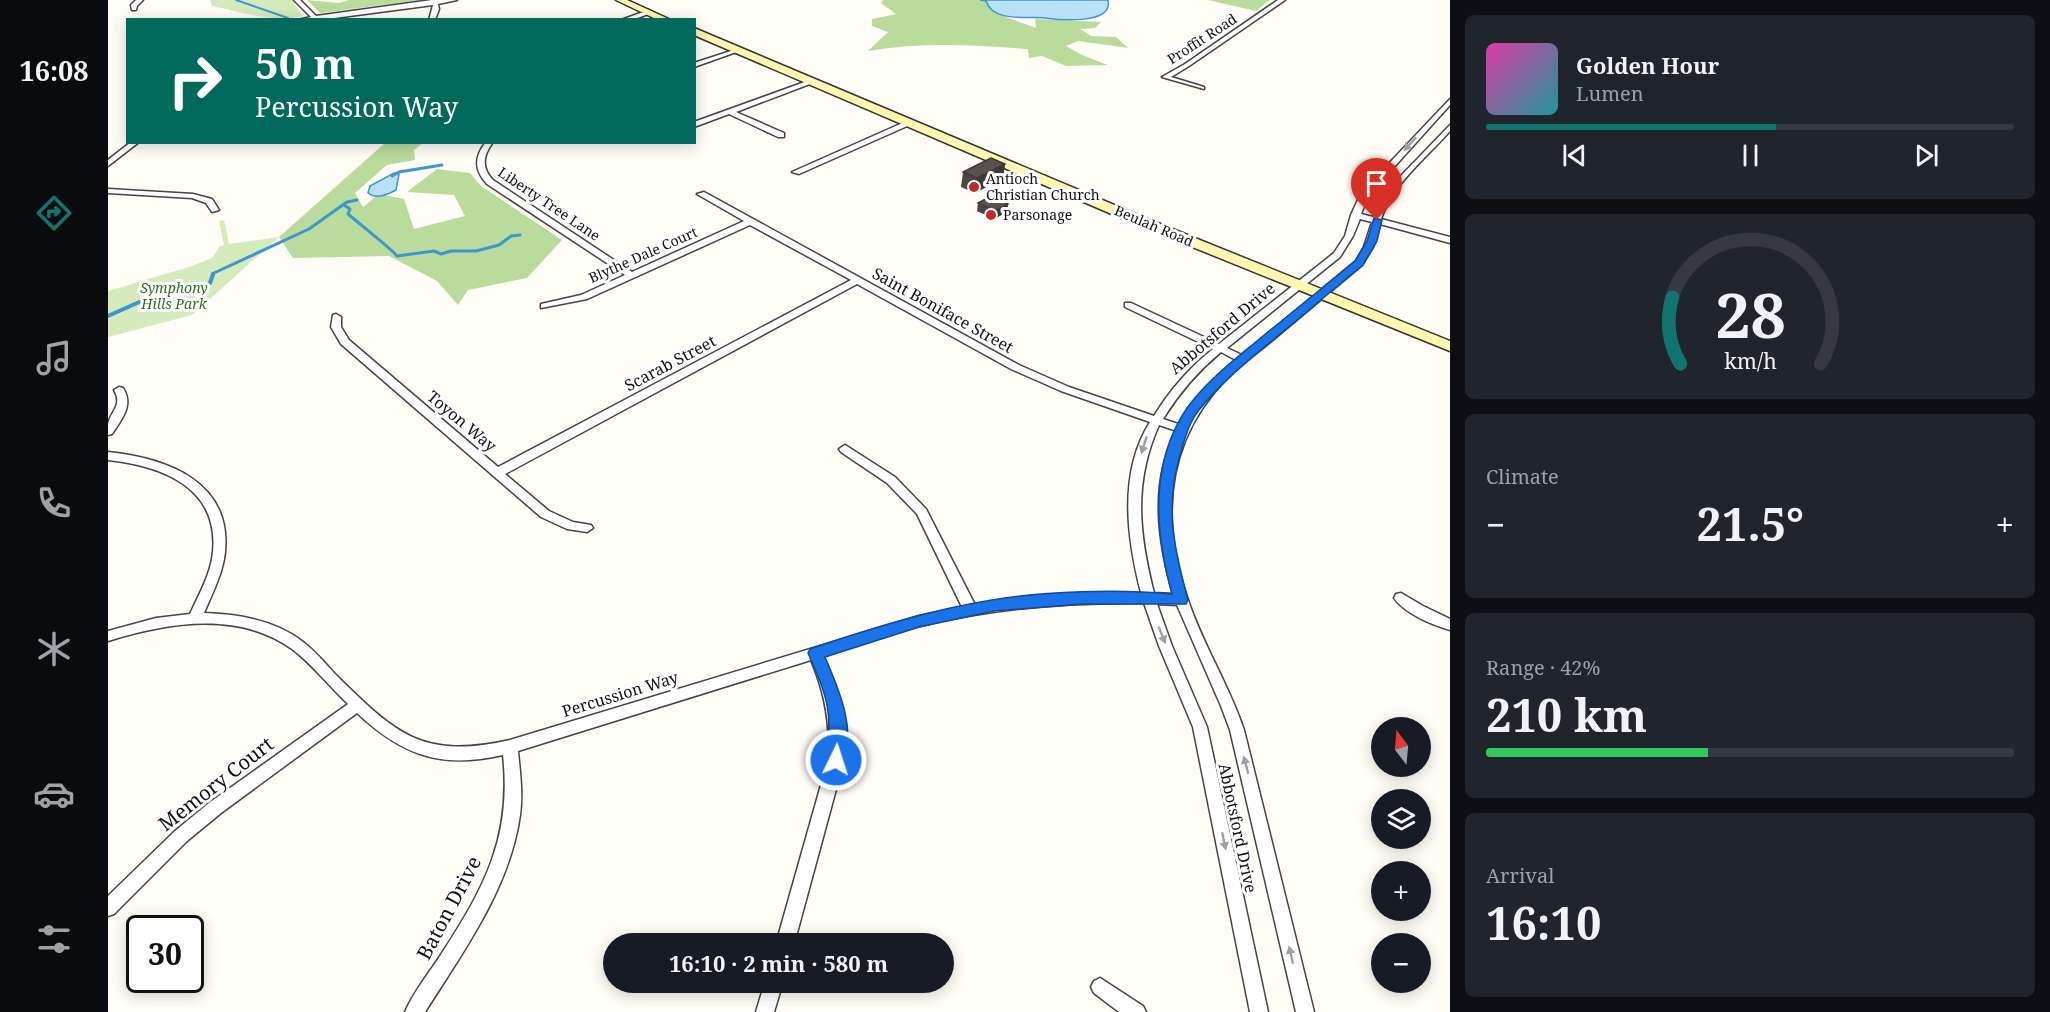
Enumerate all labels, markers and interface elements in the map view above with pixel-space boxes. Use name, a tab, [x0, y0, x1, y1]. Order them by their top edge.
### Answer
street label: Proffit Road	[1163, 9, 1241, 68]
text: 50 m	[255, 34, 355, 91]
icon: right	[156, 42, 234, 120]
text: Golden Hour	[1576, 50, 1719, 80]
text: 16:08	[19, 52, 89, 89]
text: Lumen	[1576, 80, 1644, 107]
text: Percussion Way	[255, 88, 458, 125]
one-way arrow	[1403, 137, 1417, 152]
icon: previous	[1558, 139, 1591, 172]
icon: pause	[1734, 139, 1767, 172]
icon: next	[1910, 139, 1943, 172]
pin	[1351, 158, 1402, 220]
street label: Liberty Tree Lane	[495, 162, 604, 245]
icon: arrive	[1360, 167, 1393, 200]
place label: Antioch Christian Church	[986, 169, 1100, 204]
marker: Antioch Christian Church	[967, 180, 981, 194]
icon: directions	[33, 192, 75, 234]
street label: Beulah Road	[1112, 200, 1197, 251]
place label: Parsonage	[1003, 205, 1072, 224]
marker: Parsonage	[984, 208, 998, 222]
street label: Blythe Dale Court	[585, 222, 700, 287]
street label: Saint Boniface Street	[868, 262, 1018, 358]
text: 28	[1715, 271, 1785, 356]
street label: Abbotsford Drive	[1164, 277, 1280, 379]
park label: Symphony Hills Park	[140, 278, 208, 313]
street label: Scarab Street	[621, 330, 720, 396]
icon: music	[33, 337, 75, 379]
text: km/h	[1724, 346, 1777, 375]
street label: Toyon Way	[423, 386, 502, 457]
one-way arrow	[1139, 436, 1149, 454]
text: Climate	[1486, 463, 1559, 490]
icon: phone	[33, 482, 75, 524]
text: 21.5°	[1697, 493, 1804, 554]
text: −	[1486, 502, 1505, 547]
text: +	[1996, 502, 2014, 547]
one-way arrow	[1158, 626, 1167, 644]
icon: climate	[33, 628, 75, 670]
text: Range · 42%	[1486, 654, 1600, 681]
street label: Percussion Way	[559, 666, 682, 722]
text: 210 km	[1486, 684, 1647, 745]
north arrow	[1371, 717, 1431, 777]
map controls	[1371, 717, 1431, 993]
position arrow	[804, 728, 868, 792]
street label: Memory Court	[153, 730, 279, 837]
one-way arrow	[1241, 756, 1250, 774]
street label: Abbotsford Drive	[1214, 761, 1262, 895]
icon: car	[33, 773, 75, 815]
button: layers	[1371, 789, 1431, 849]
one-way arrow	[1220, 832, 1229, 851]
street label: Baton Drive	[410, 851, 487, 964]
button: +	[1371, 861, 1431, 921]
text: Arrival	[1486, 862, 1554, 889]
text: 16:10	[1486, 892, 1601, 953]
speed limit sign: 30	[126, 915, 204, 993]
icon: filters	[33, 918, 75, 960]
button: −	[1371, 933, 1431, 993]
one-way arrow	[1286, 946, 1296, 964]
text: 16:10 · 2 min · 580 m	[669, 948, 888, 978]

